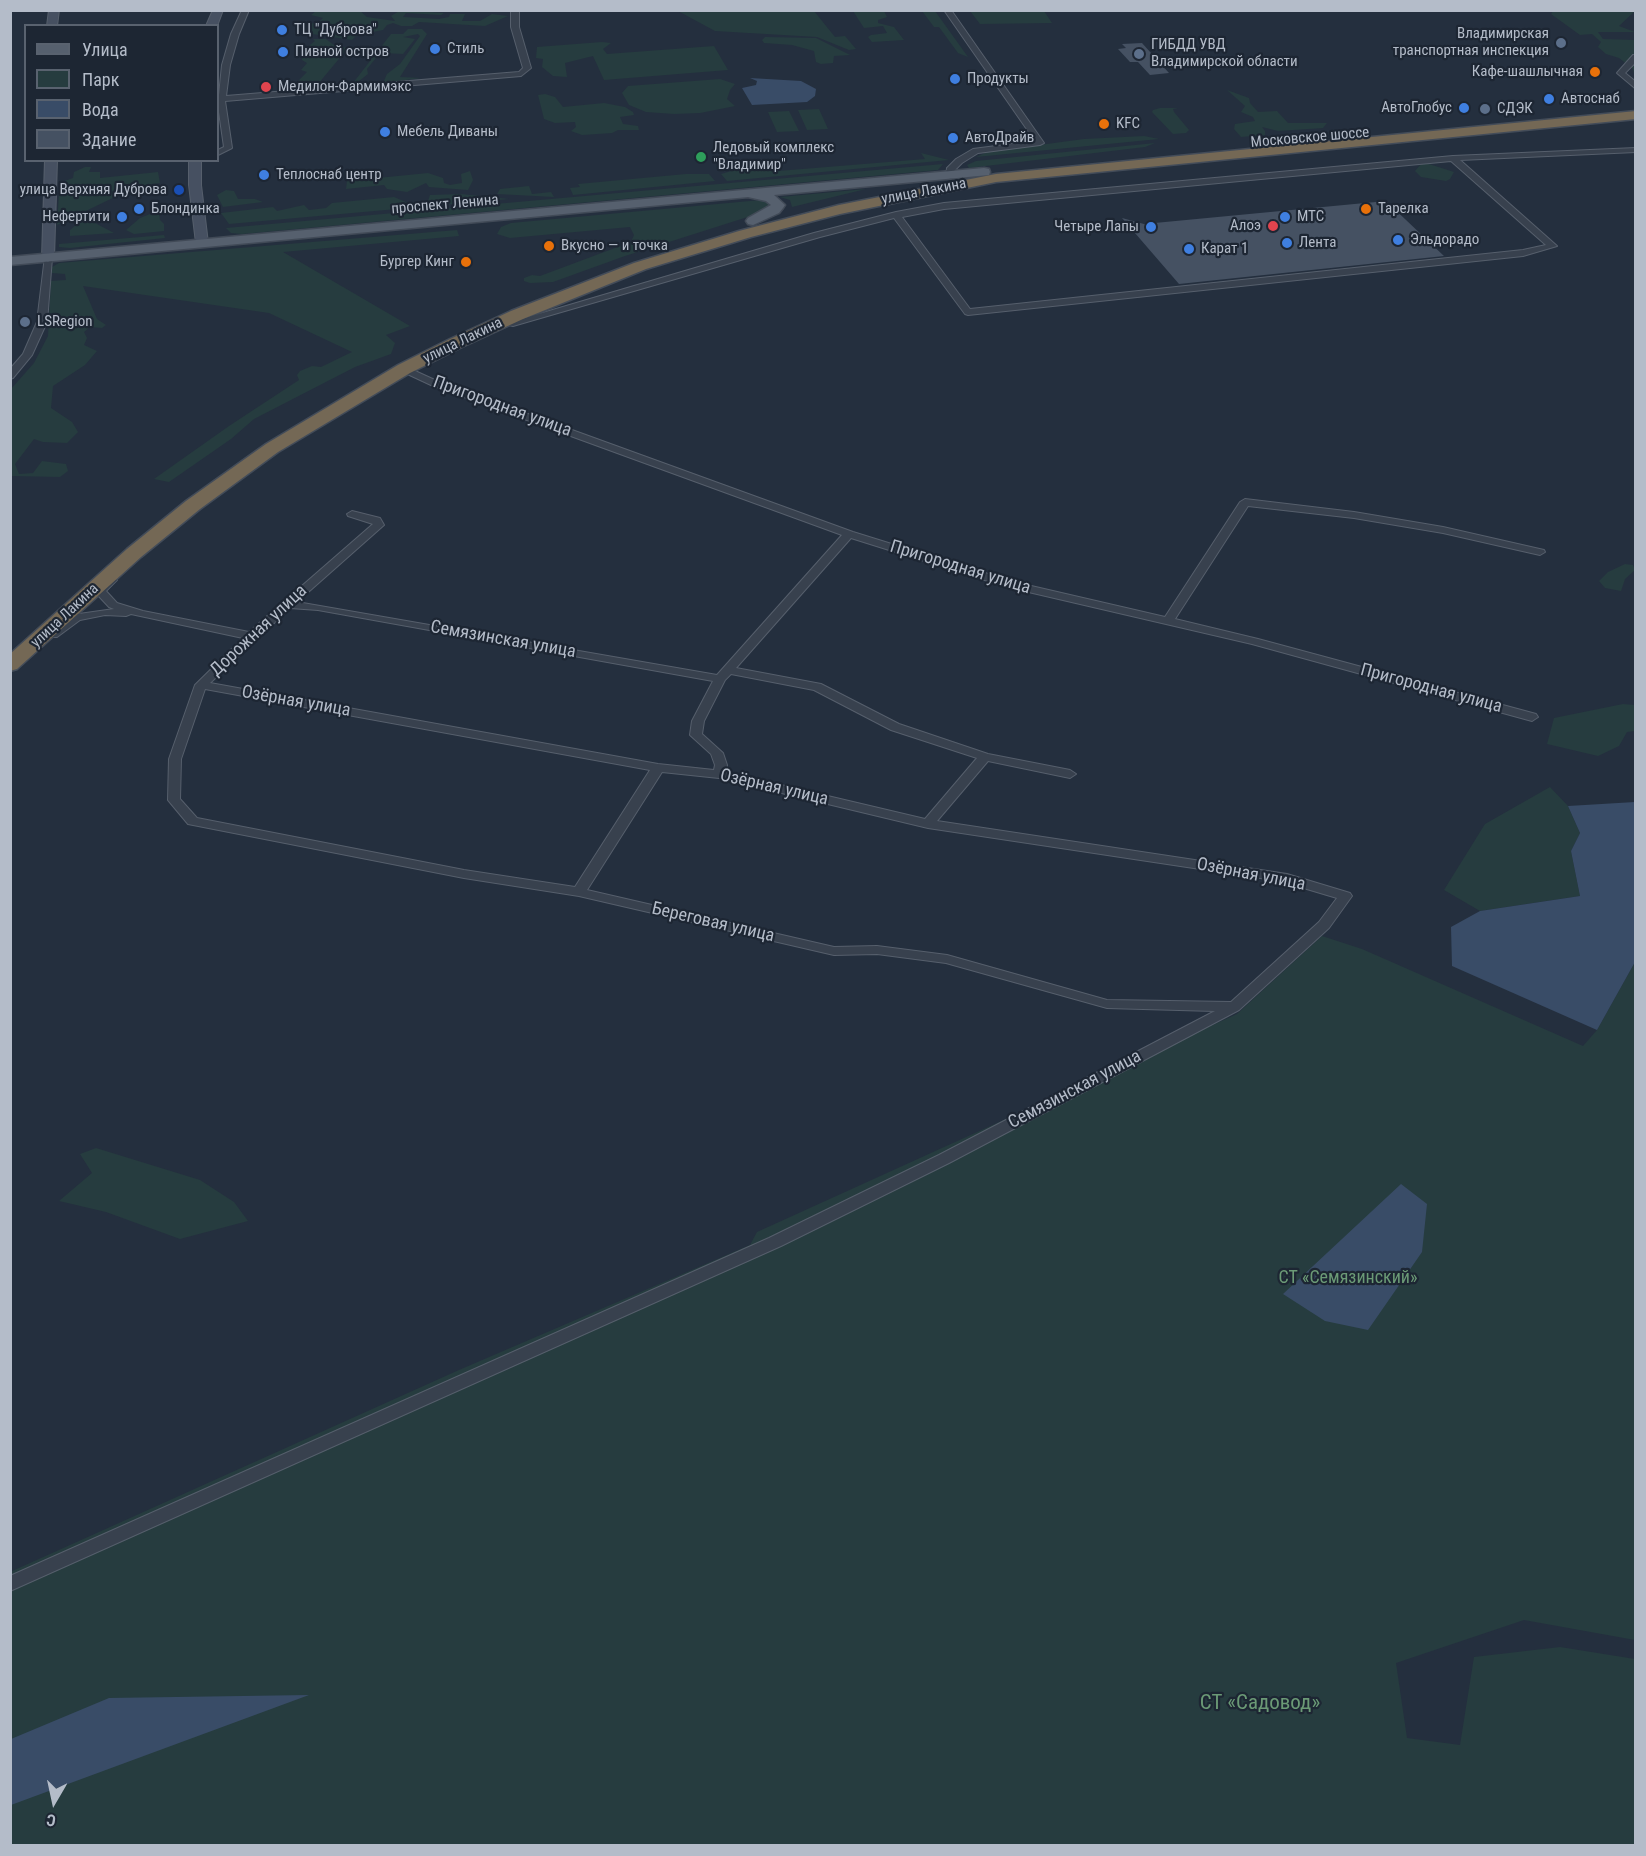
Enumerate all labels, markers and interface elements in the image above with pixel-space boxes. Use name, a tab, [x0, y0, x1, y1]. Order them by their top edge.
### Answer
place label: ТЦ "Дуброва"	[294, 21, 377, 39]
marker: ТЦ "Дуброва"	[275, 23, 289, 37]
legend	[24, 24, 219, 162]
place label: Владимирская транспортная инспекция	[1393, 25, 1549, 60]
place label: ГИБДД УВД Владимирской области	[1151, 36, 1298, 71]
marker: Владимирская транспортная инспекция	[1554, 36, 1568, 50]
text: Улица	[82, 39, 128, 60]
place label: Стиль	[447, 40, 484, 58]
marker: Стиль	[428, 42, 442, 56]
place label: Пивной остров	[295, 43, 389, 61]
marker: Пивной остров	[276, 45, 290, 59]
marker: ГИБДД УВД Владимирской области	[1132, 47, 1146, 61]
place label: Кафе-шашлычная	[1472, 63, 1583, 81]
marker: Кафе-шашлычная	[1588, 65, 1602, 79]
text: Парк	[82, 69, 119, 90]
place label: Продукты	[967, 70, 1029, 88]
marker: Продукты	[948, 72, 962, 86]
place label: Медилон-Фармимэкс	[278, 78, 411, 96]
marker: Медилон-Фармимэкс	[259, 80, 273, 94]
place label: Автоснаб	[1561, 90, 1620, 108]
marker: Автоснаб	[1542, 92, 1556, 106]
text: Вода	[82, 99, 119, 120]
place label: АвтоГлобус	[1381, 99, 1452, 117]
place label: СДЭК	[1497, 100, 1533, 118]
marker: АвтоГлобус	[1457, 101, 1471, 115]
marker: СДЭК	[1478, 102, 1492, 116]
place label: KFC	[1116, 115, 1140, 133]
marker: KFC	[1097, 117, 1111, 131]
place label: Мебель Диваны	[397, 123, 498, 141]
street label: Московское шоссе	[1250, 124, 1370, 152]
marker: Мебель Диваны	[378, 125, 392, 139]
text: Здание	[82, 129, 136, 150]
place label: АвтоДрайв	[965, 129, 1034, 147]
marker: АвтоДрайв	[946, 131, 960, 145]
place label: Ледовый комплекс "Владимир"	[713, 139, 834, 174]
marker: Ледовый комплекс "Владимир"	[694, 150, 708, 164]
place label: Теплоснаб центр	[276, 166, 382, 184]
marker: Теплоснаб центр	[257, 168, 271, 182]
street label: улица Лакина	[880, 175, 968, 209]
place label: улица Верхняя Дуброва	[20, 181, 167, 199]
marker: улица Верхняя Дуброва	[172, 183, 186, 197]
street label: проспект Ленина	[391, 191, 499, 219]
place label: Блондинка	[151, 200, 220, 218]
place label: Тарелка	[1378, 200, 1429, 218]
marker: Блондинка	[132, 202, 146, 216]
marker: Тарелка	[1359, 202, 1373, 216]
place label: Нефертити	[42, 208, 110, 226]
place label: МТС	[1297, 208, 1324, 226]
marker: Нефертити	[115, 210, 129, 224]
marker: МТС	[1278, 210, 1292, 224]
place label: Алоэ	[1230, 217, 1261, 235]
place label: Четыре Лапы	[1054, 218, 1139, 236]
marker: Алоэ	[1266, 219, 1280, 233]
marker: Четыре Лапы	[1144, 220, 1158, 234]
place label: Эльдорадо	[1410, 231, 1479, 249]
marker: Эльдорадо	[1391, 233, 1405, 247]
place label: Лента	[1299, 234, 1336, 252]
marker: Лента	[1280, 236, 1294, 250]
place label: Вкусно — и точка	[561, 237, 668, 255]
marker: Вкусно — и точка	[542, 239, 556, 253]
place label: Карат 1	[1201, 240, 1248, 258]
marker: Карат 1	[1182, 242, 1196, 256]
place label: Бургер Кинг	[380, 253, 454, 271]
marker: Бургер Кинг	[459, 255, 473, 269]
place label: LSRegion	[37, 313, 93, 331]
street label: улица Лакина	[420, 314, 506, 368]
marker: LSRegion	[18, 315, 32, 329]
street label: Пригородная улица	[430, 372, 574, 442]
street label: Пригородная улица	[887, 536, 1033, 600]
street label: улица Лакина	[27, 580, 103, 652]
street label: Дорожная улица	[206, 581, 312, 681]
street label: Семязинская улица	[429, 617, 577, 663]
street label: Пригородная улица	[1358, 660, 1504, 718]
street label: Озёрная улица	[240, 682, 352, 722]
street label: Озёрная улица	[718, 765, 830, 811]
street label: Озёрная улица	[1195, 854, 1307, 896]
street label: Береговая улица	[650, 898, 776, 948]
street label: Семязинская улица	[1005, 1046, 1145, 1134]
park label: СТ «Семязинский»	[1278, 1267, 1418, 1289]
park label: СТ «Садовод»	[1200, 1691, 1320, 1717]
north arrow	[24, 1772, 84, 1832]
text: С	[45, 1810, 57, 1830]

